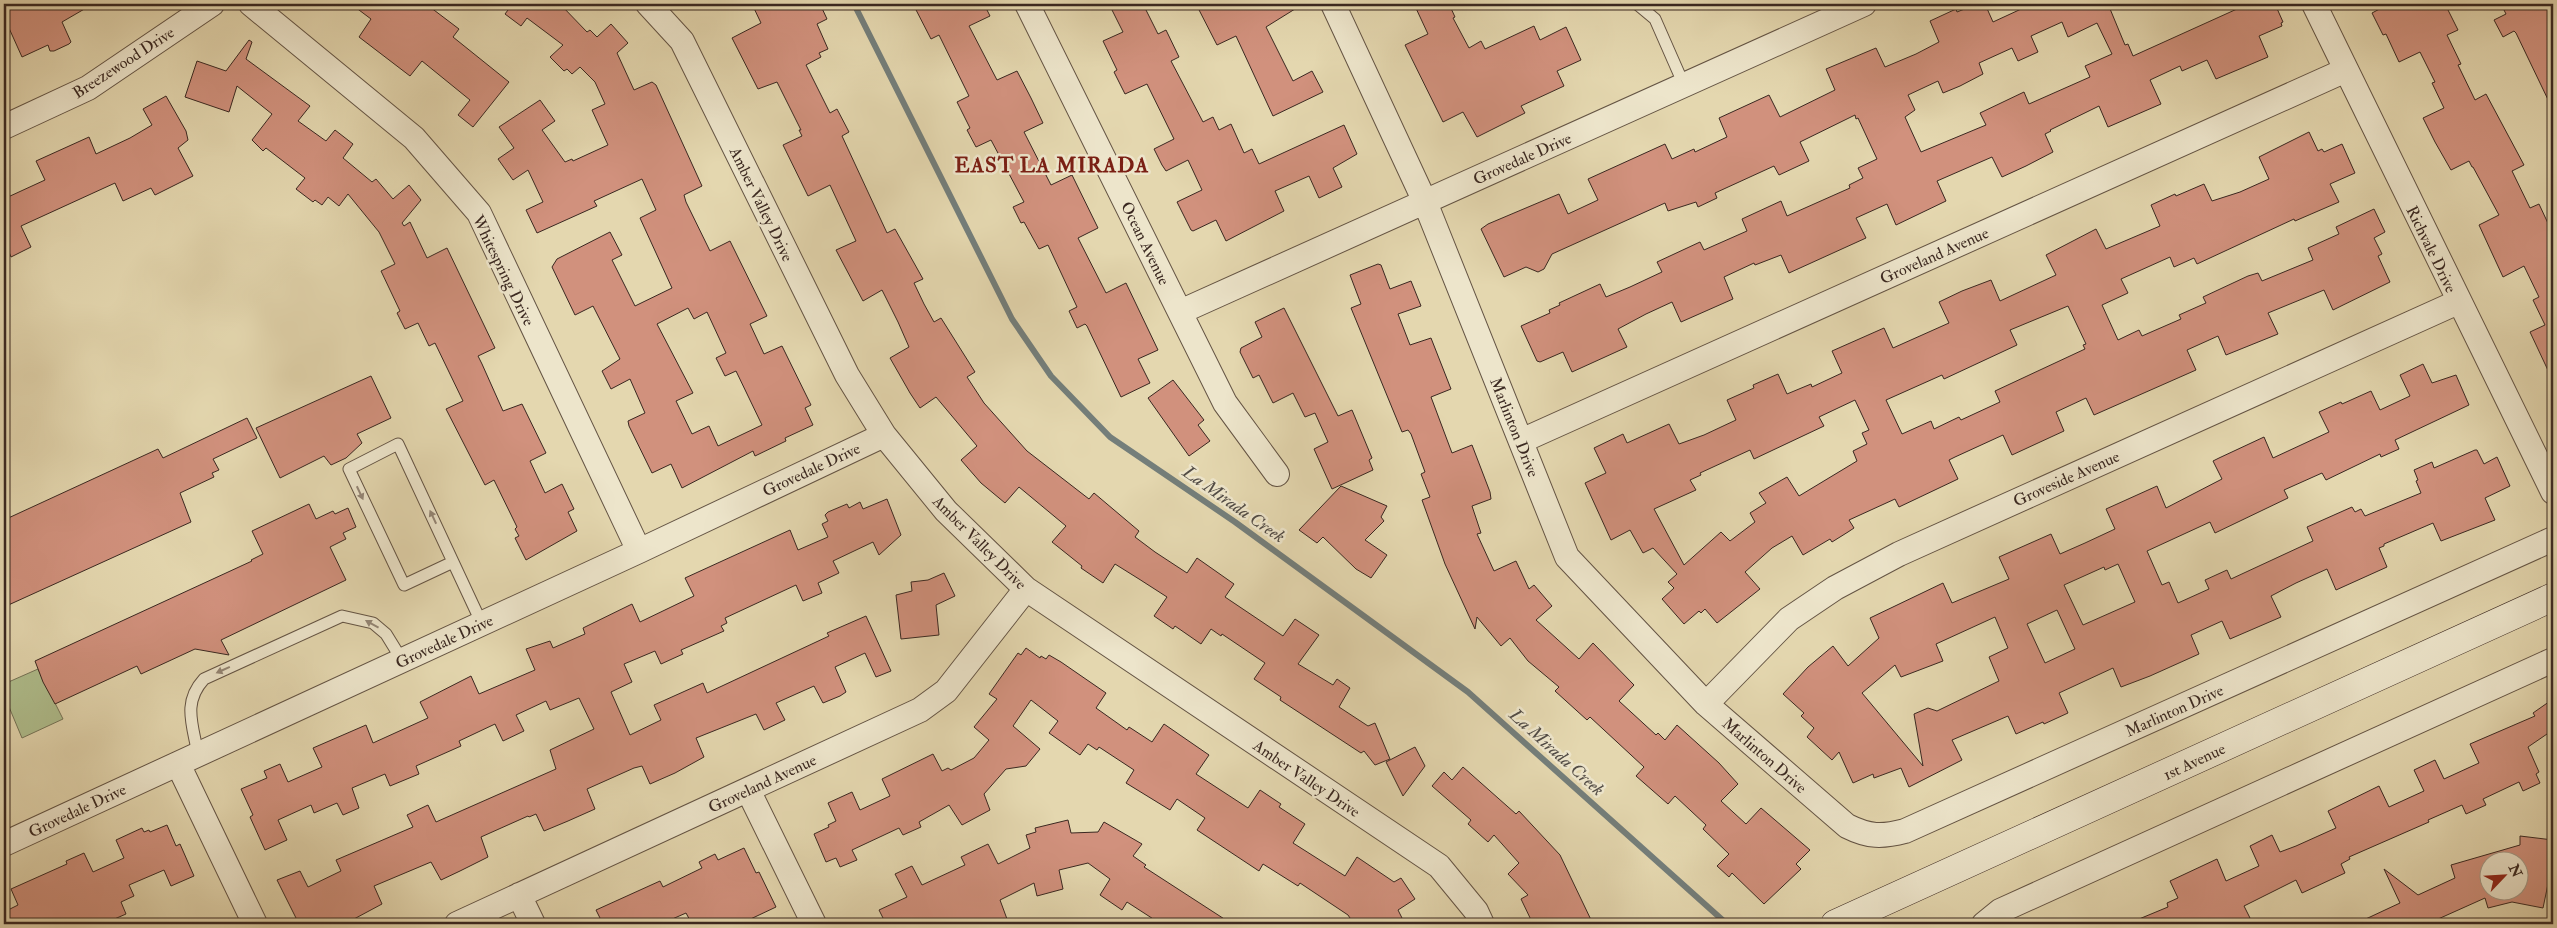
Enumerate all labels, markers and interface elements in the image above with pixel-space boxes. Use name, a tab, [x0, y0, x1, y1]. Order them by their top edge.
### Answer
street label: Breezewood Drive	[69, 22, 178, 103]
street label: Grovedale Drive	[1470, 128, 1575, 190]
street label: Amber Valley Drive	[724, 143, 798, 265]
district label: EAST LA MIRADA	[955, 152, 1149, 179]
street label: Ocean Avenue	[1116, 198, 1174, 289]
street label: Richvale Drive	[2401, 203, 2461, 297]
street label: Whitespring Drive	[466, 211, 539, 330]
street label: Groveland Avenue	[1877, 223, 1992, 289]
street label: Marlinton Drive	[1485, 375, 1543, 480]
street label: Grovedale Drive	[759, 438, 864, 501]
street label: Groveside Avenue	[2010, 446, 2123, 511]
water label: La Mirada Creek	[1177, 460, 1289, 548]
one-way arrow	[357, 486, 365, 500]
street label: Amber Valley Drive	[927, 491, 1031, 594]
one-way arrow	[428, 510, 436, 524]
street label: Grovedale Drive	[392, 610, 497, 673]
one-way arrow	[364, 620, 379, 628]
one-way arrow	[216, 666, 230, 674]
street label: Marlinton Drive	[2122, 680, 2227, 741]
water label: La Mirada Creek	[1504, 703, 1609, 801]
street label: Marlinton Drive	[1718, 714, 1811, 798]
street label: Amber Valley Drive	[1248, 735, 1364, 822]
street label: 1st Avenue	[2160, 739, 2229, 785]
street label: Groveland Avenue	[705, 750, 820, 818]
street label: Grovedale Drive	[25, 779, 130, 842]
north arrow	[2480, 850, 2530, 900]
text: N	[2505, 861, 2526, 880]

